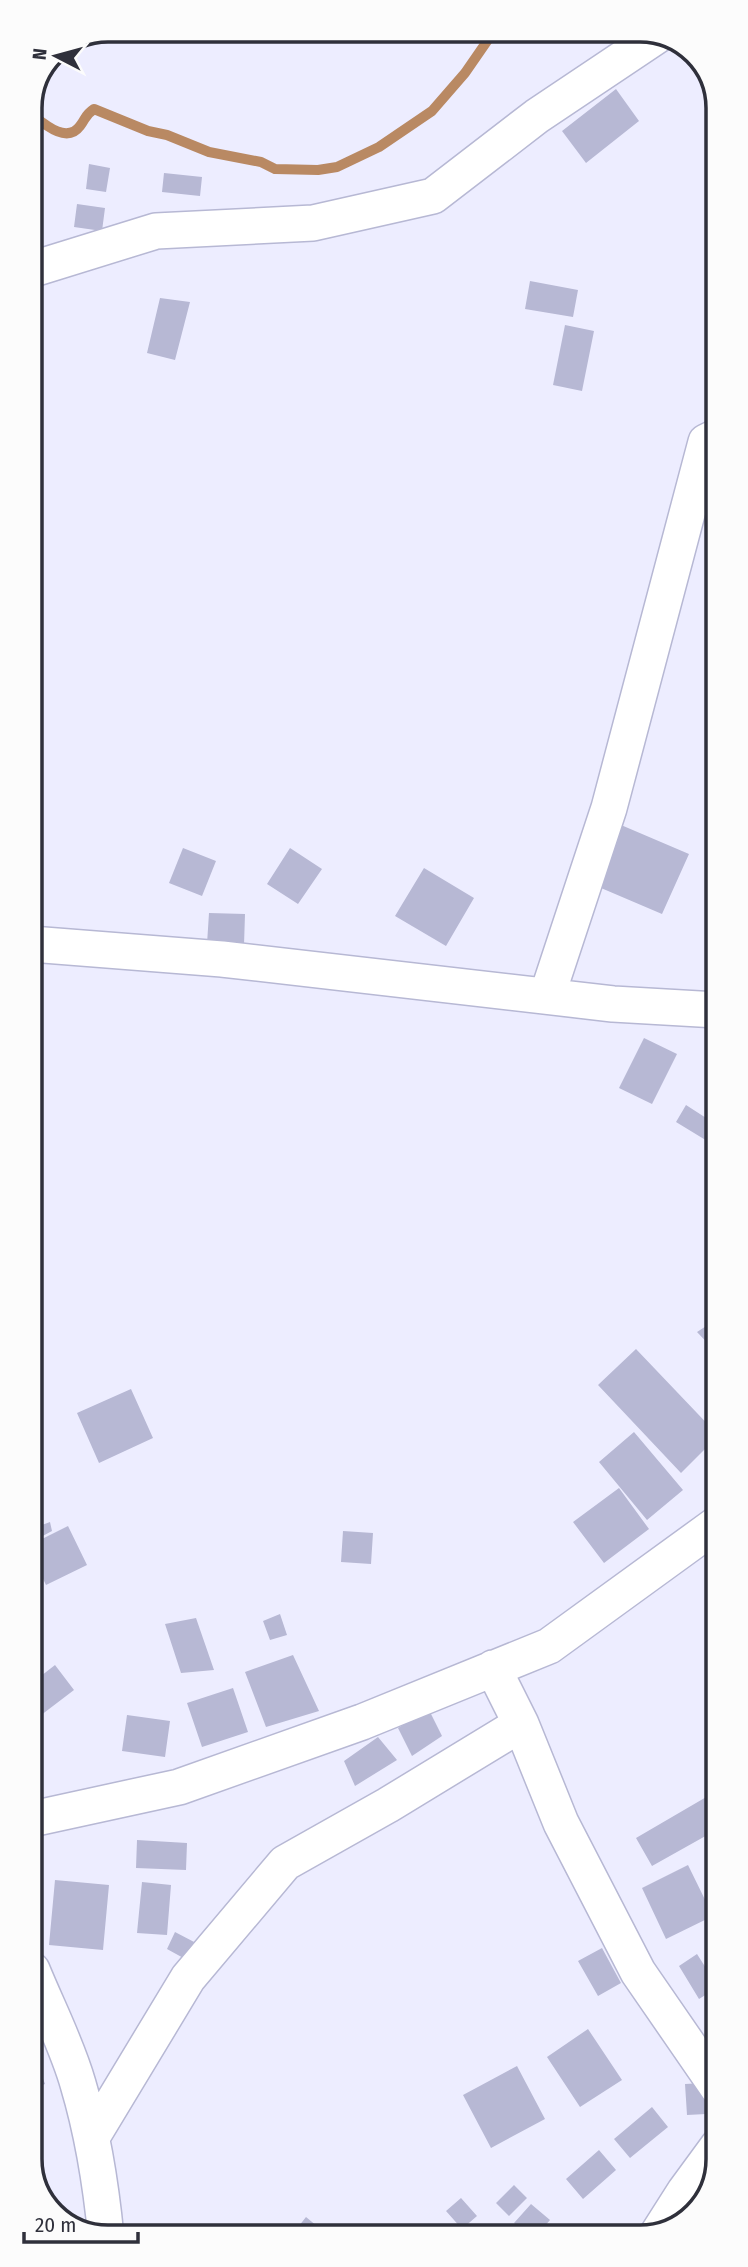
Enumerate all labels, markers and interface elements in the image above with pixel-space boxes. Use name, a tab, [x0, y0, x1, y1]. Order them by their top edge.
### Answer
north arrow	[21, 21, 91, 91]
text: N	[28, 47, 52, 61]
scale bar	[24, 2200, 138, 2244]
text: 20 m	[35, 2212, 76, 2238]

